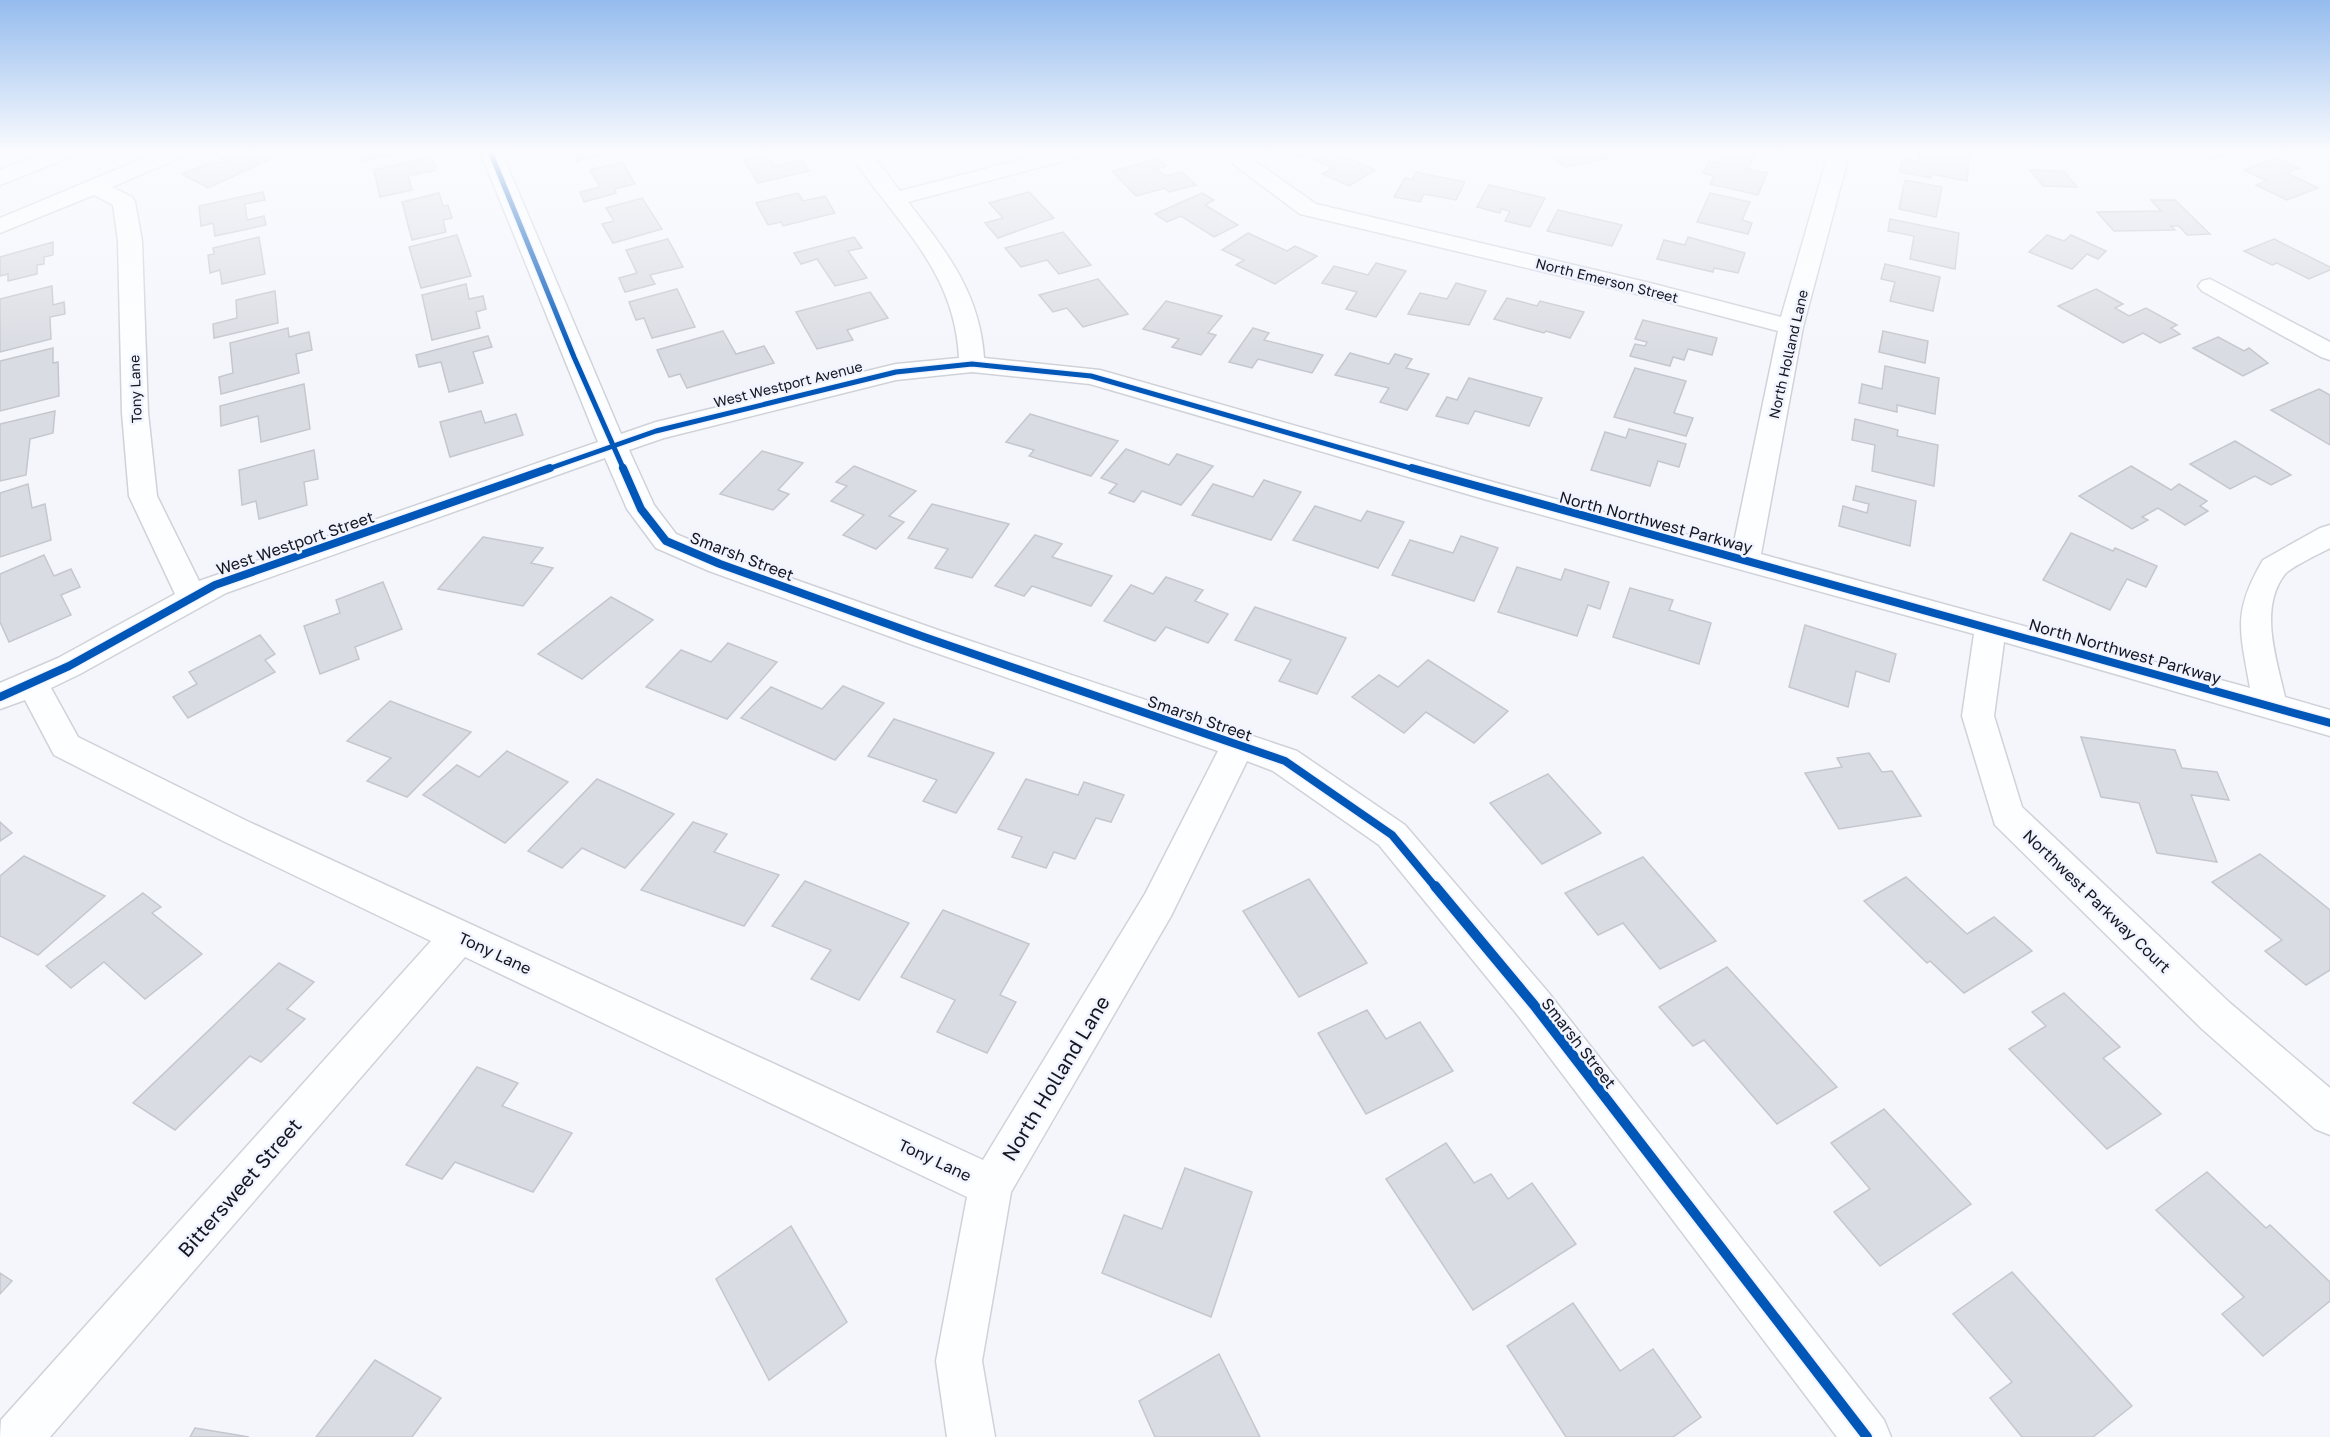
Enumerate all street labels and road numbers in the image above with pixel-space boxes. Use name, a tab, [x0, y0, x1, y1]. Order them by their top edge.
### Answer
street label: North Emerson Street	[1534, 254, 1680, 306]
street label: North Holland Lane	[1765, 288, 1811, 420]
street label: Tony Lane	[125, 355, 145, 423]
street label: West Westport Avenue	[712, 357, 864, 411]
street label: North Northwest Parkway	[1557, 487, 1755, 557]
street label: West Westport Street	[213, 507, 377, 579]
street label: Smarsh Street	[687, 527, 797, 585]
street label: North Northwest Parkway	[2027, 614, 2223, 688]
street label: Smarsh Street	[1145, 691, 1255, 745]
street label: Northwest Parkway Court	[2019, 825, 2175, 977]
street label: Tony Lane	[455, 927, 535, 979]
street label: North Holland Lane	[996, 991, 1114, 1165]
street label: Smarsh Street	[1537, 994, 1621, 1092]
street label: Bittersweet Street	[172, 1113, 306, 1261]
street label: Tony Lane	[895, 1134, 975, 1186]

